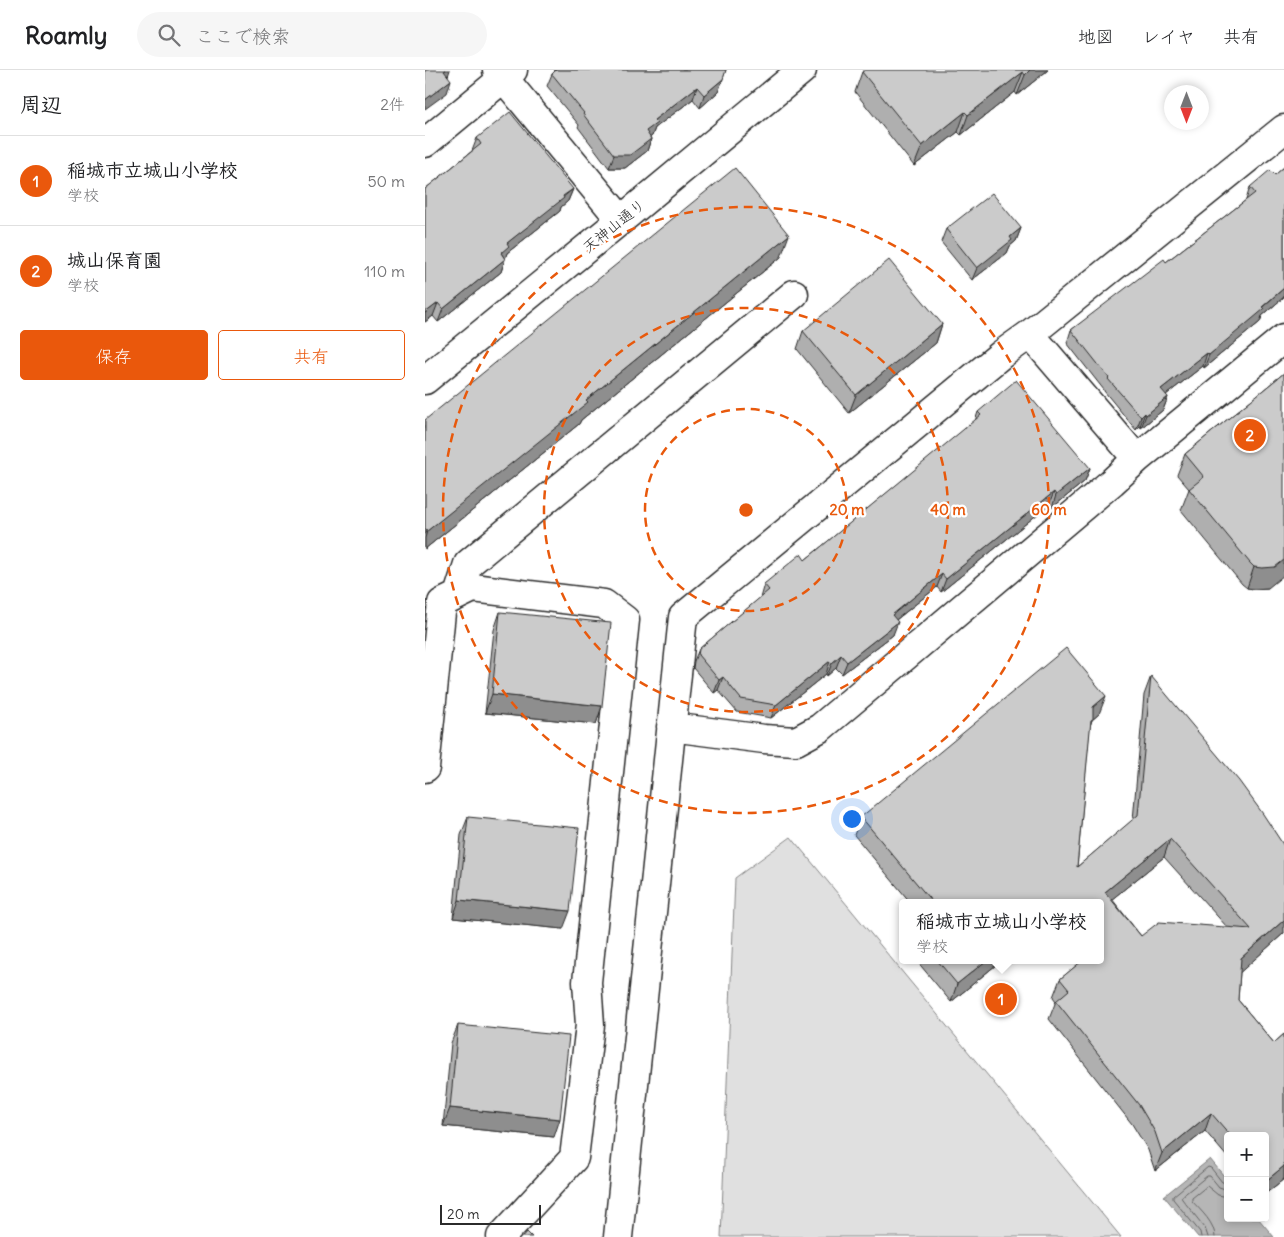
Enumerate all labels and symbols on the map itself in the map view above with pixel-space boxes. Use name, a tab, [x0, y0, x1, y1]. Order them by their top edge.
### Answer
north arrow	[1164, 85, 1209, 130]
street label: 天神山通り	[579, 195, 649, 257]
pin: 2	[1234, 416, 1266, 454]
text: 20 m	[830, 500, 864, 519]
text: 40 m	[930, 500, 966, 519]
text: 60 m	[1031, 500, 1067, 519]
centre of rings	[737, 501, 755, 519]
your location	[839, 806, 865, 832]
pin: 1	[985, 980, 1017, 1018]
scale bar	[440, 1202, 541, 1225]

